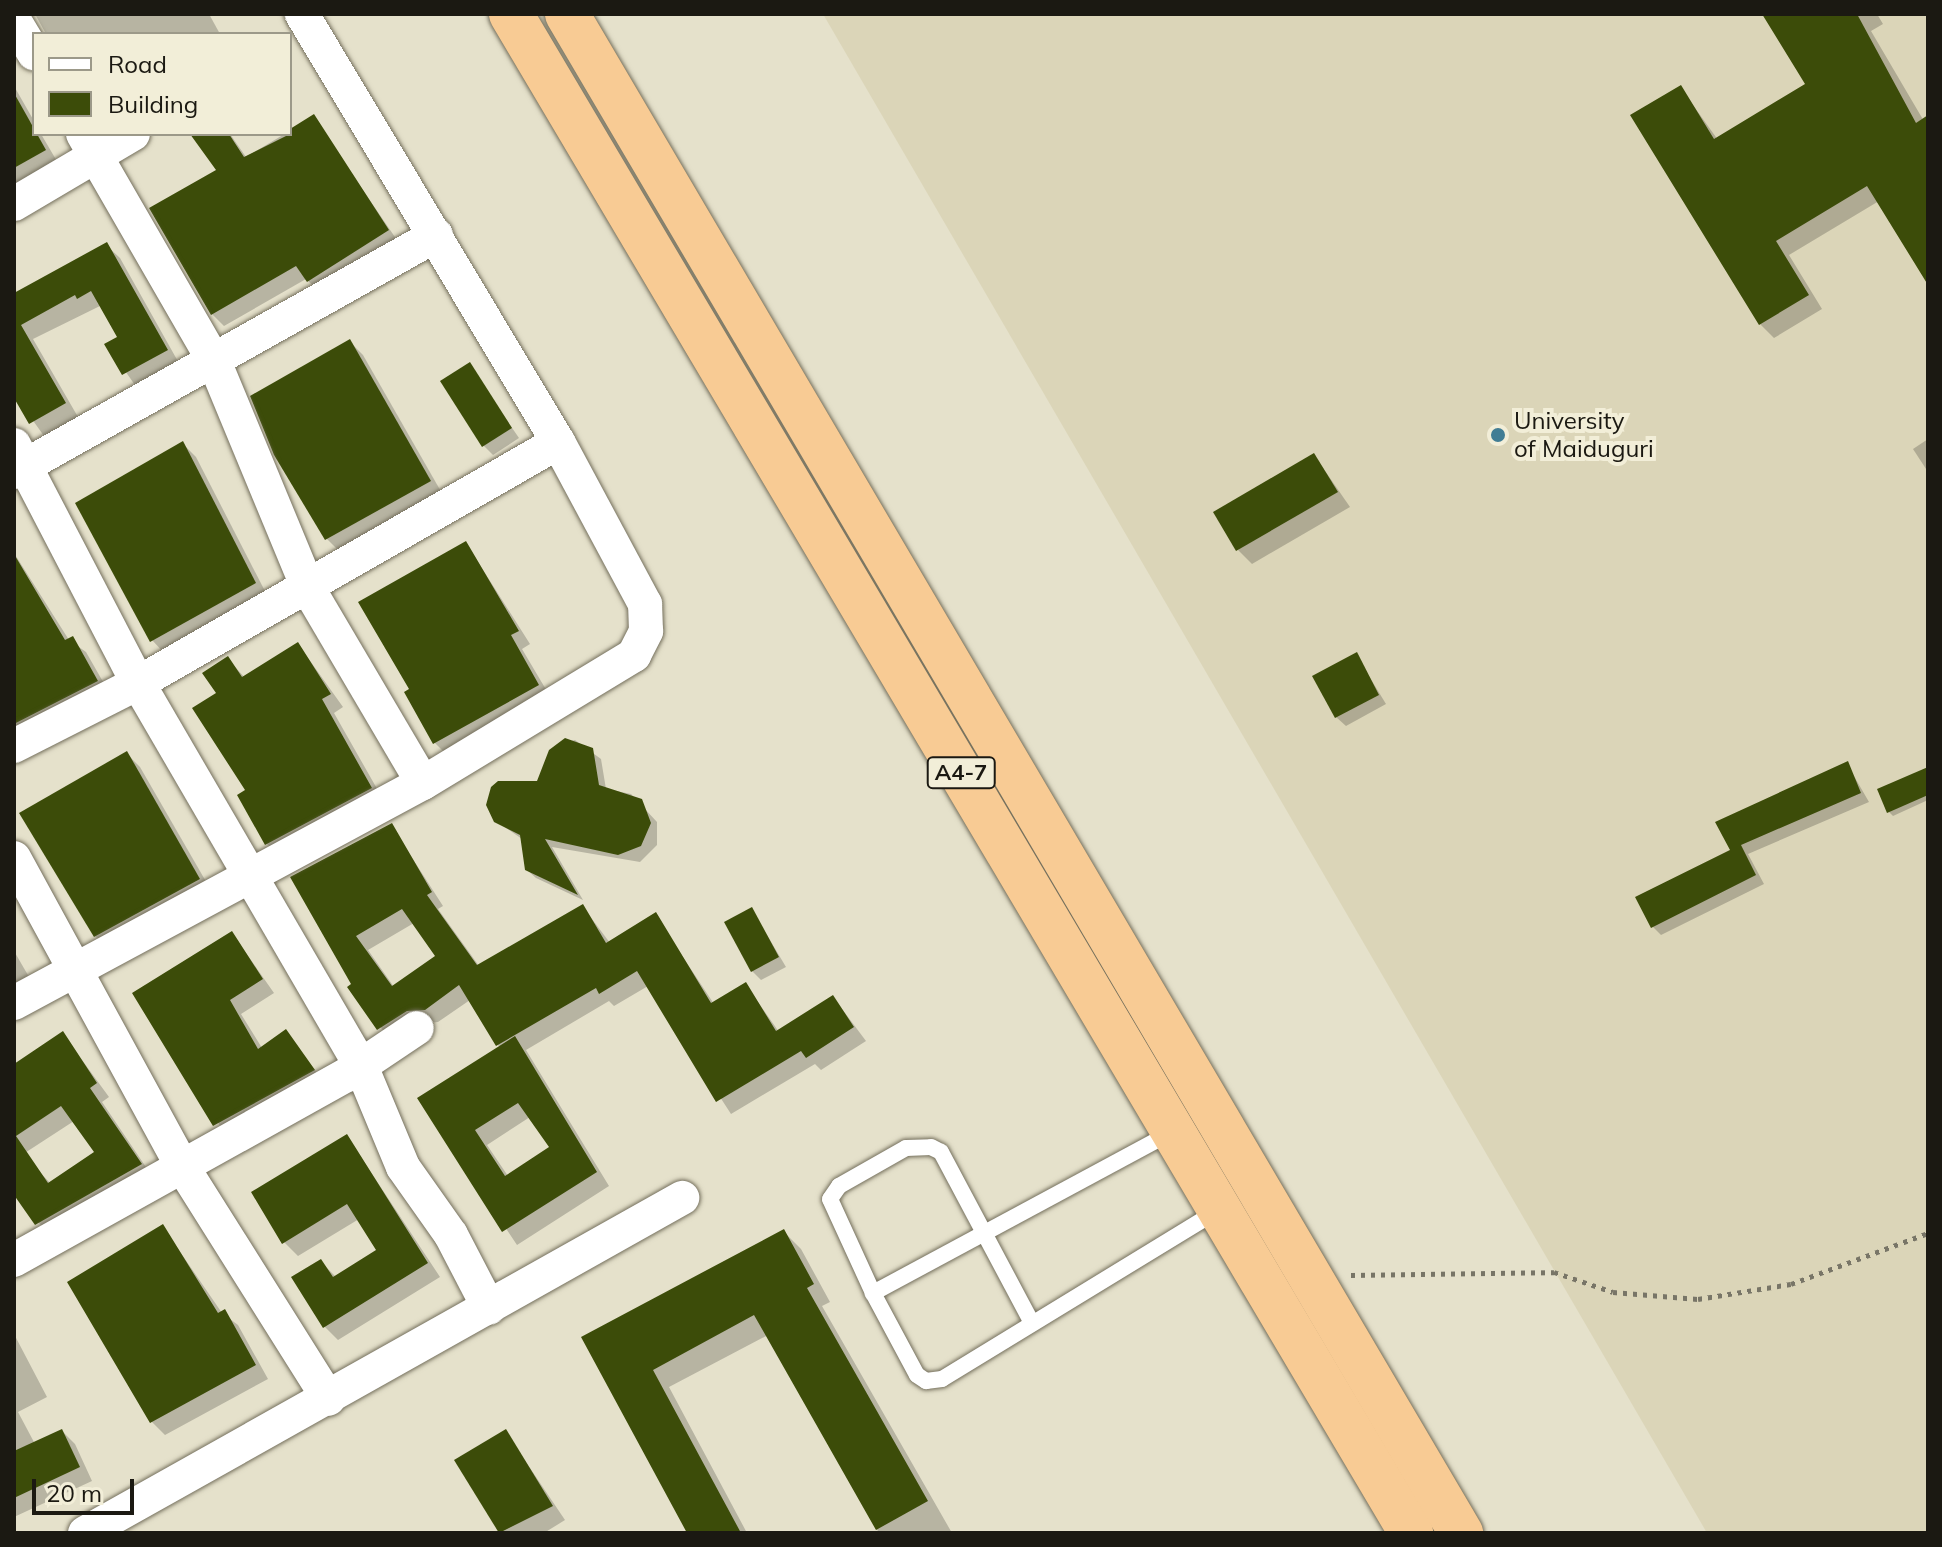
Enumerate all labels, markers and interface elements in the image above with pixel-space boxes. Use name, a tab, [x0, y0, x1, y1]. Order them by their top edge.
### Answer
legend	[32, 32, 292, 136]
text: Road	[108, 49, 167, 79]
text: Building	[108, 89, 198, 119]
place label: University of Maiduguri	[1514, 407, 1654, 463]
marker: University of Maiduguri	[1489, 426, 1507, 444]
road number: A4-7	[925, 755, 997, 791]
scale bar	[36, 1463, 138, 1513]
text: 20 m	[46, 1478, 102, 1508]

